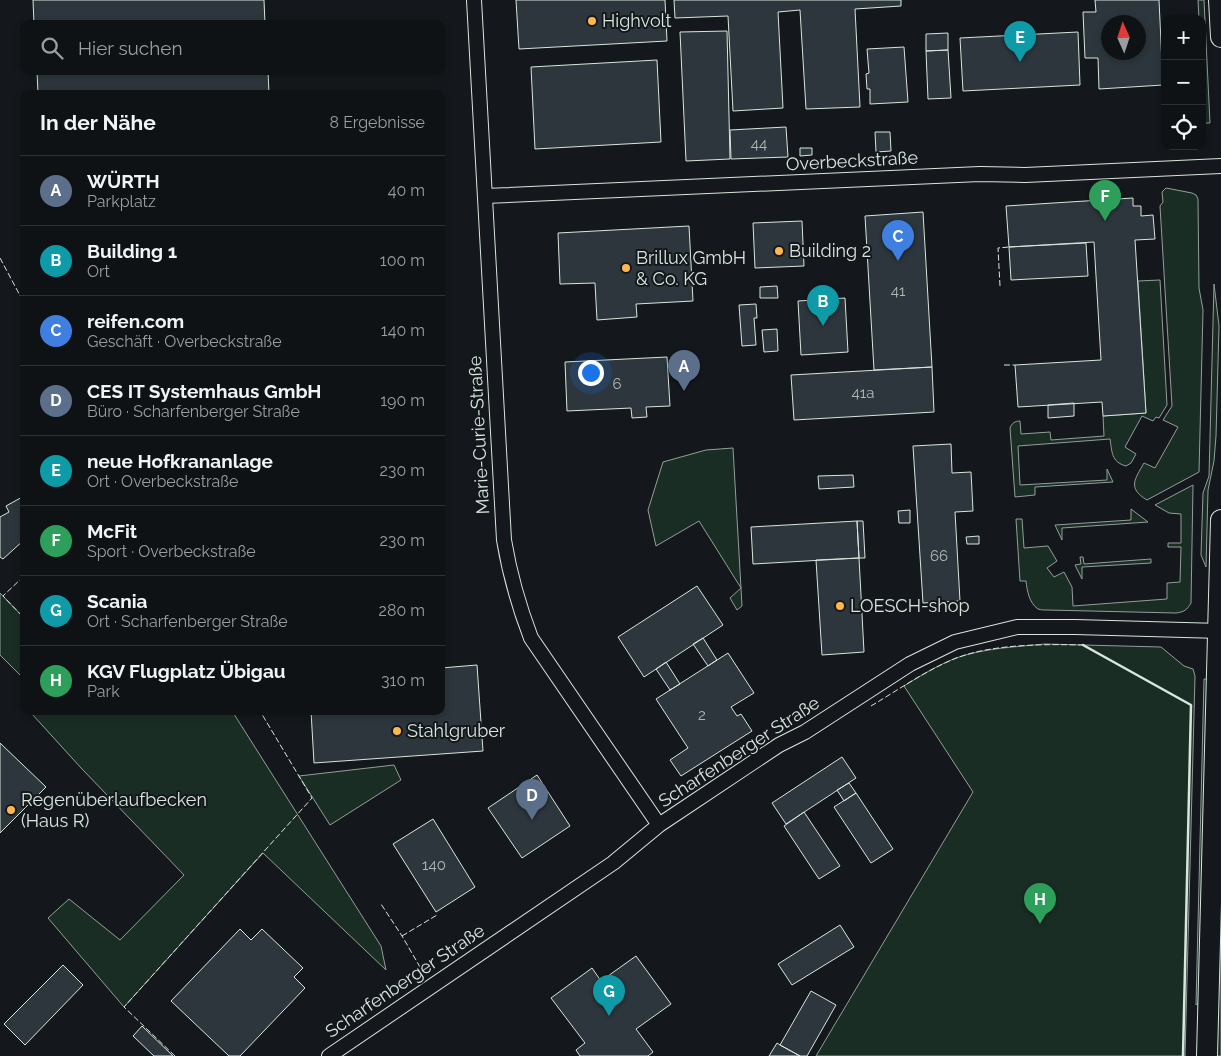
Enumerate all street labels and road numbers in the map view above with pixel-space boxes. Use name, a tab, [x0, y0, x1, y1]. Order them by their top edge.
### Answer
street label: Overbeckstraße	[785, 147, 919, 174]
street label: Marie-Curie-Straße	[464, 355, 493, 515]
street label: Scharfenberger Straße	[654, 692, 823, 811]
street label: Scharfenberger Straße	[321, 919, 489, 1042]

